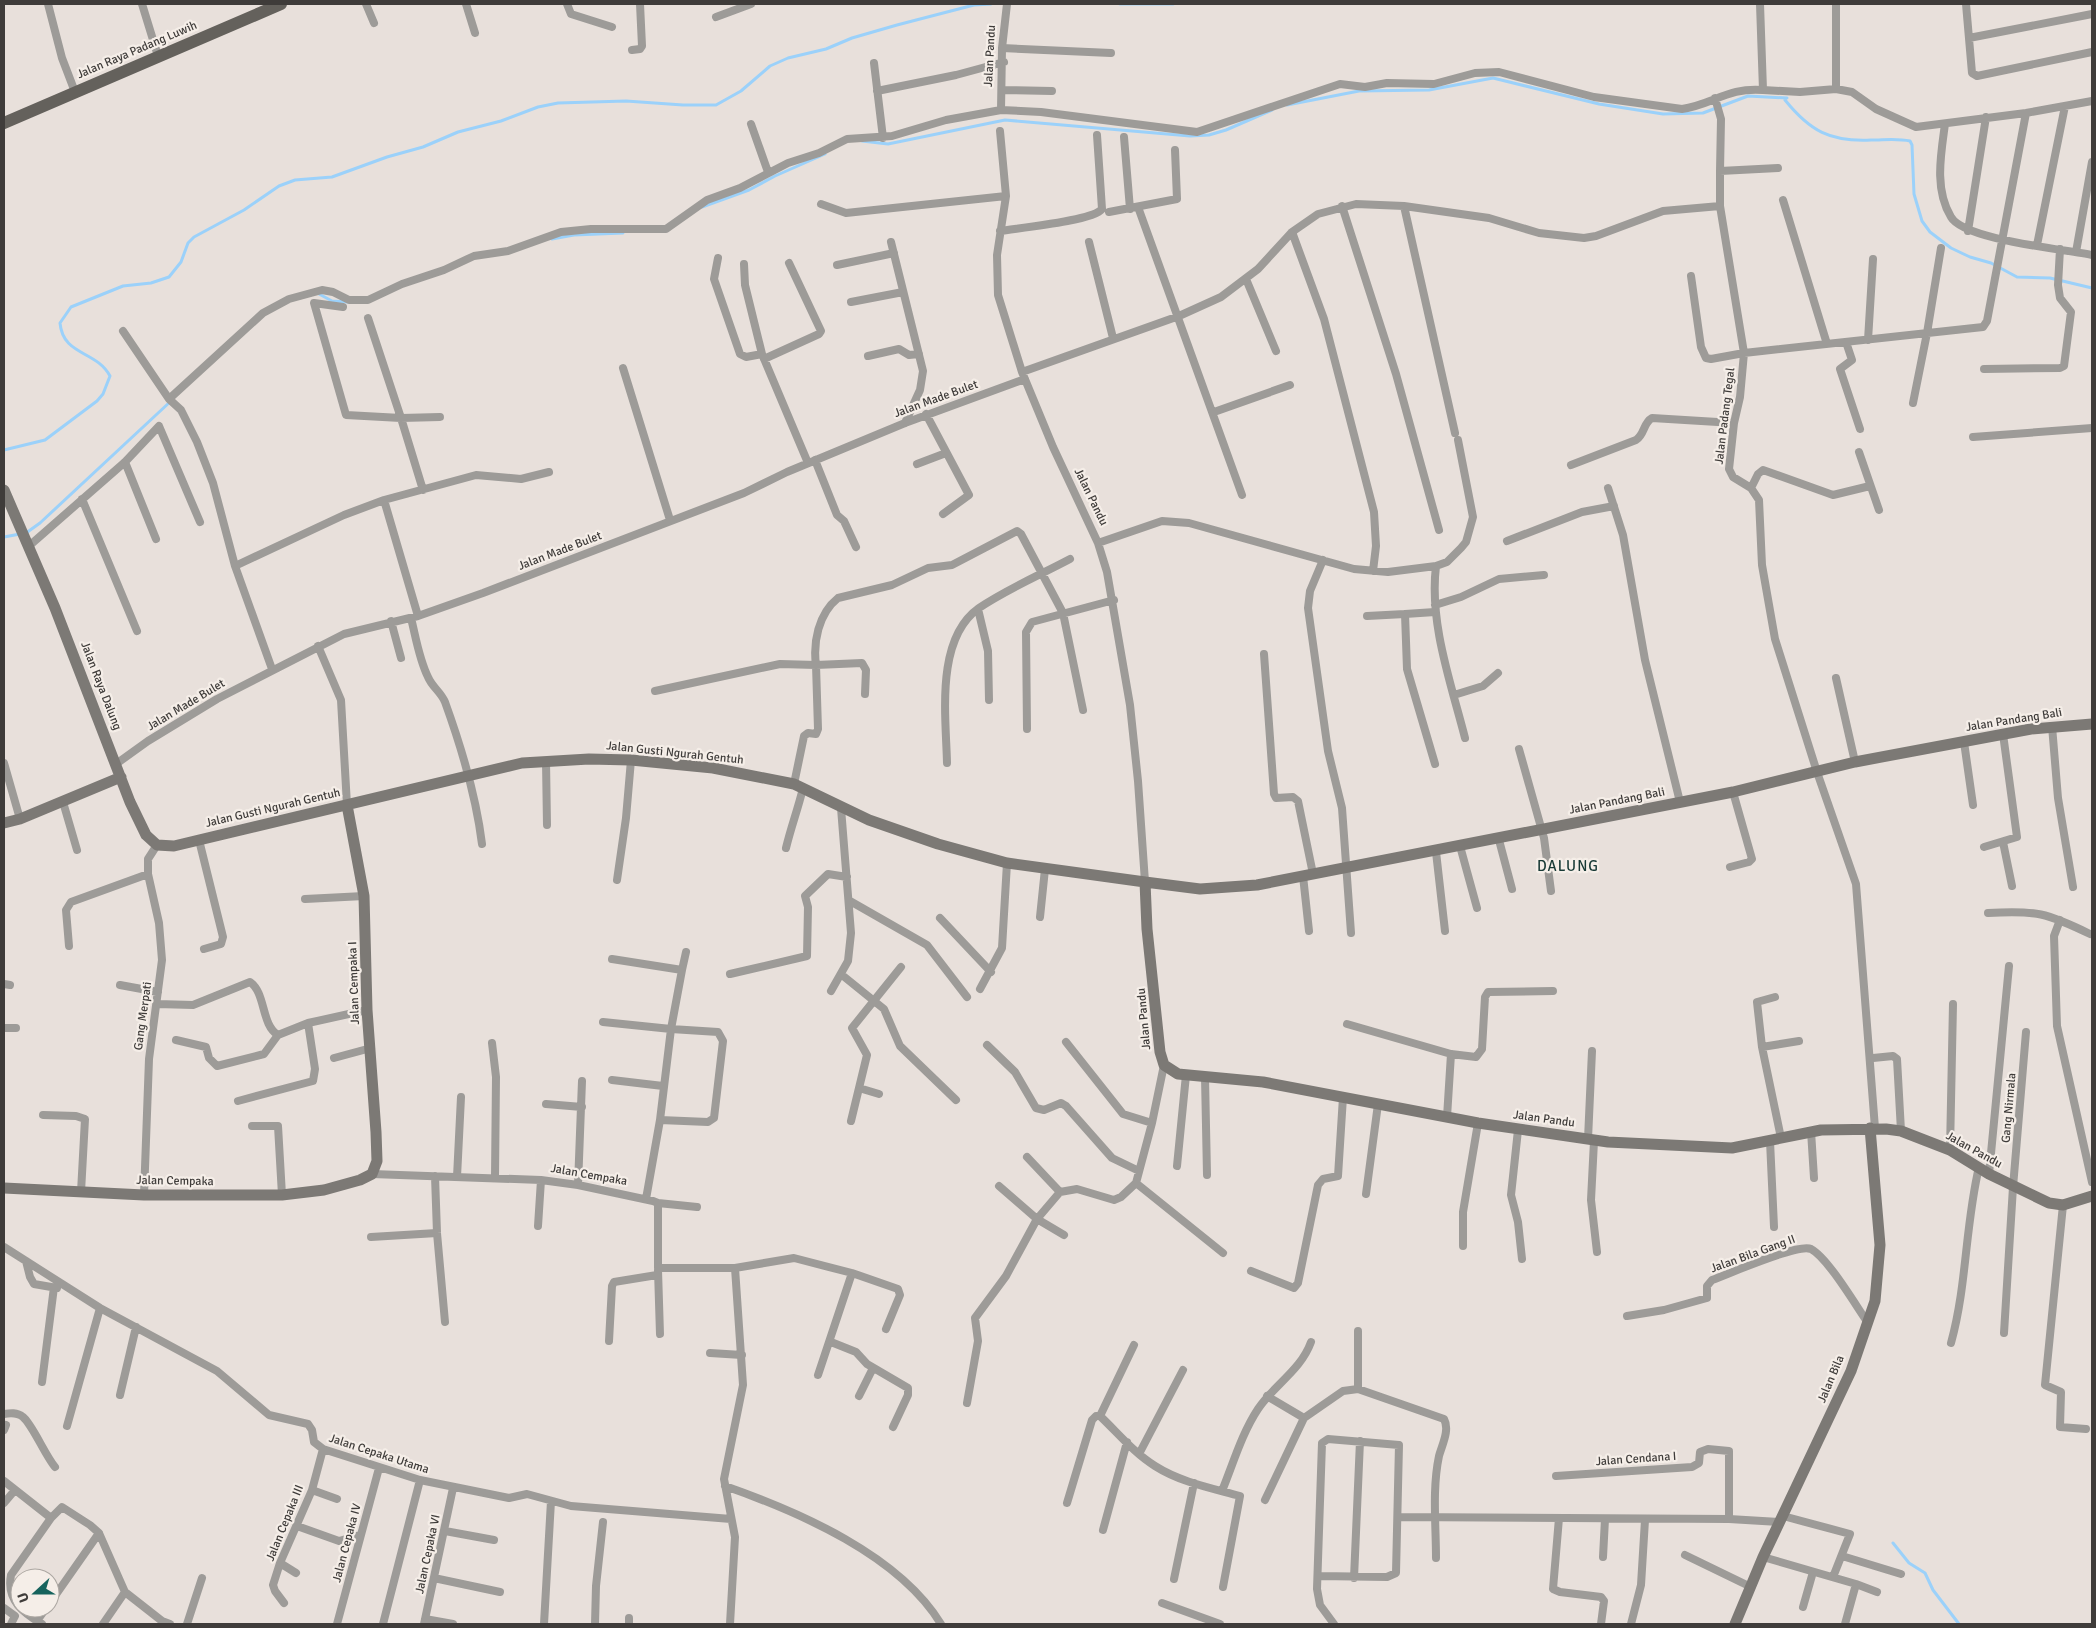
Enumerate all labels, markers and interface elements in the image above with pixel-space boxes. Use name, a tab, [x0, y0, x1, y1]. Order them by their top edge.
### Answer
street label: Jalan Raya Padang Luwih	[75, 18, 199, 82]
street label: Jalan Pandu	[981, 25, 999, 87]
street label: Jalan Padang Tegal	[1712, 366, 1738, 465]
street label: Jalan Made Bulet	[892, 377, 980, 421]
street label: Jalan Pandu	[1071, 466, 1111, 528]
street label: Jalan Made Bulet	[516, 528, 604, 574]
street label: Jalan Raya Dalung	[77, 640, 125, 732]
street label: Jalan Made Bulet	[144, 676, 228, 734]
street label: Jalan Pandang Bali	[1965, 705, 2063, 735]
street label: Jalan Gusti Ngurah Gentuh	[606, 738, 744, 768]
street label: Jalan Pandang Bali	[1568, 784, 1666, 818]
street label: Jalan Gusti Ngurah Gentuh	[204, 785, 342, 831]
district label: DALUNG	[1537, 857, 1599, 875]
street label: Jalan Cempaka I	[345, 941, 363, 1025]
street label: Gang Merpati	[131, 981, 155, 1051]
street label: Jalan Pandu	[1134, 987, 1154, 1051]
street label: Gang Nirmala	[1998, 1072, 2020, 1144]
street label: Jalan Pandu	[1512, 1107, 1576, 1131]
street label: Jalan Pandu	[1943, 1128, 2005, 1172]
street label: Jalan Cempaka	[550, 1161, 628, 1189]
street label: Jalan Cempaka	[136, 1173, 214, 1189]
street label: Jalan Bila Gang II	[1709, 1232, 1797, 1276]
street label: Jalan Bila	[1814, 1353, 1848, 1405]
street label: Jalan Cepaka Utama	[327, 1431, 431, 1477]
street label: Jalan Cendana I	[1595, 1449, 1677, 1469]
street label: Jalan Cepaka III	[263, 1483, 307, 1563]
street label: Jalan Cepaka IV	[329, 1502, 365, 1584]
street label: Jalan Cepaka VI	[412, 1513, 444, 1595]
north arrow	[10, 1568, 60, 1618]
text: U	[14, 1590, 33, 1605]

